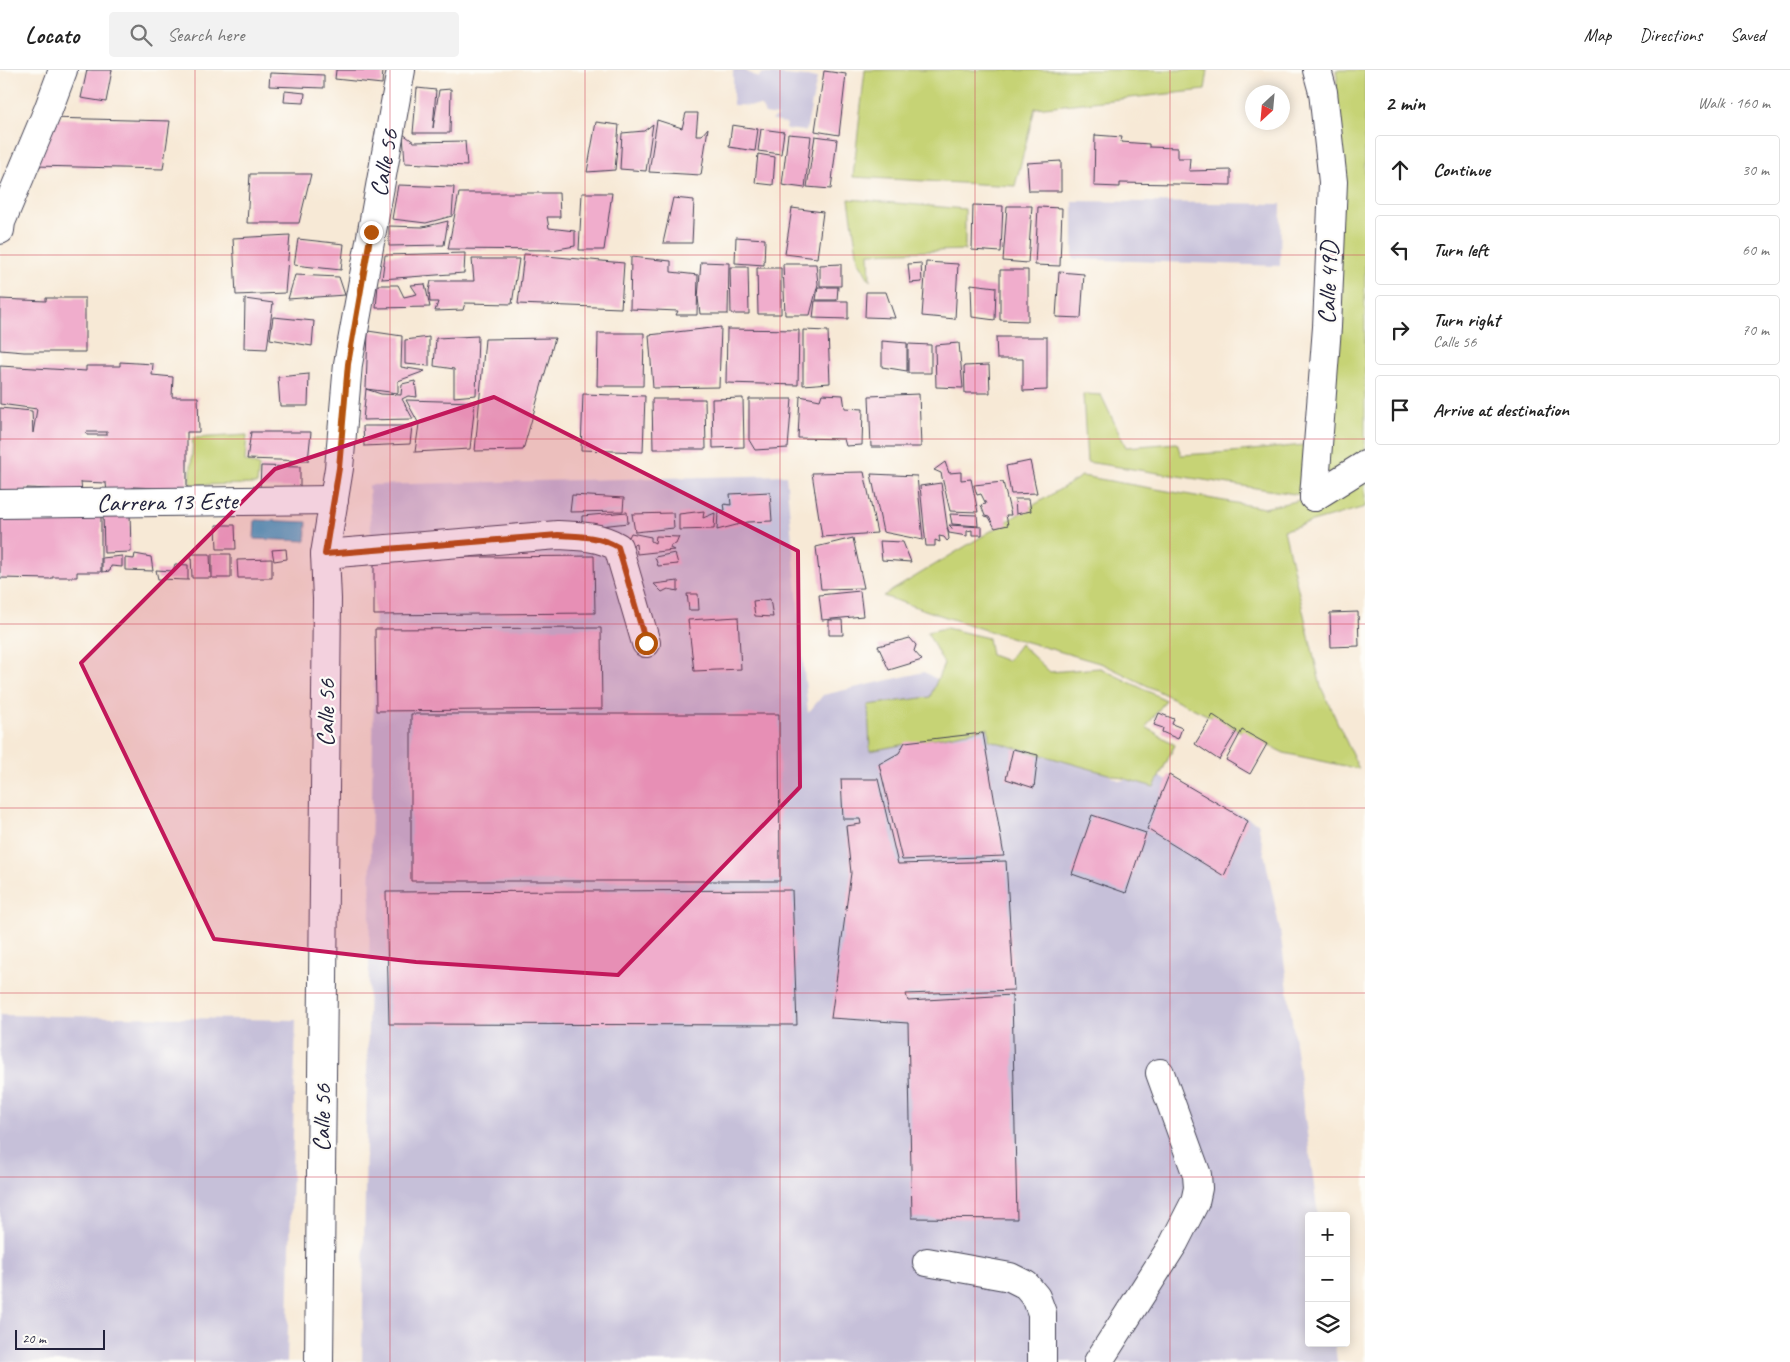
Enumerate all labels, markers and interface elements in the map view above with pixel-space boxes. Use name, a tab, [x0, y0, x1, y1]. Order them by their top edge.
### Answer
search box	[109, 12, 459, 57]
text: Locato	[25, 20, 79, 50]
icon: search	[127, 21, 155, 49]
text: Search here	[167, 23, 245, 47]
text: Map	[1584, 24, 1611, 46]
text: Directions	[1639, 24, 1702, 46]
text: Saved	[1730, 24, 1765, 46]
north arrow	[1245, 85, 1290, 130]
text: 2 min	[1385, 90, 1425, 116]
text: Walk · 160 m	[1698, 93, 1770, 113]
street label: Calle 56	[362, 126, 406, 199]
icon: ahead	[1386, 156, 1414, 184]
text: Continue	[1433, 158, 1490, 182]
text: 30 m	[1742, 160, 1769, 180]
route end	[360, 221, 383, 244]
icon: left	[1386, 236, 1414, 264]
text: Turn left	[1433, 238, 1488, 262]
street label: Calle 49D	[1311, 239, 1346, 325]
text: 60 m	[1742, 240, 1769, 260]
text: Turn right	[1433, 308, 1500, 332]
icon: right	[1386, 316, 1414, 344]
text: 70 m	[1742, 320, 1769, 340]
text: Calle 56	[1433, 332, 1476, 352]
icon: arrive	[1386, 396, 1414, 424]
text: Arrive at destination	[1433, 398, 1569, 422]
street label: Carrera 13 Este	[96, 485, 240, 519]
route start	[635, 632, 658, 655]
street label: Calle 56	[309, 678, 343, 747]
street label: Calle 56	[305, 1083, 339, 1152]
map controls	[1305, 1212, 1350, 1347]
button: +	[1305, 1212, 1350, 1257]
button: −	[1305, 1257, 1350, 1302]
button: layers	[1305, 1302, 1350, 1347]
scale bar	[15, 1327, 105, 1350]
text: 20 m	[22, 1330, 46, 1347]

